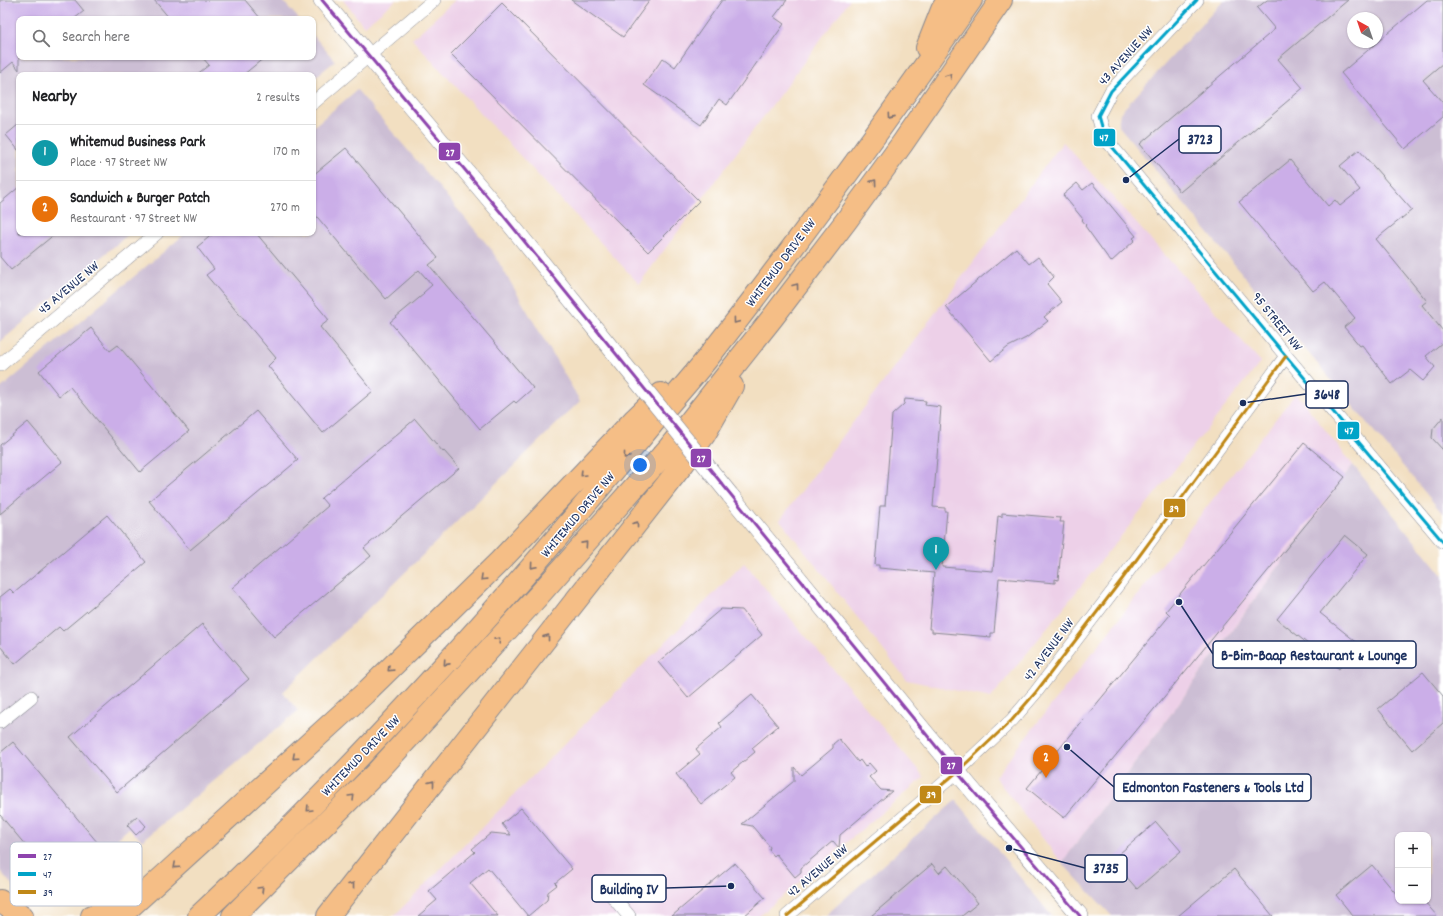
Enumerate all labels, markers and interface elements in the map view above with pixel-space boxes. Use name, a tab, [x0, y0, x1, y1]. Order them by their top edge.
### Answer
north arrow	[1347, 12, 1383, 48]
search box	[16, 16, 316, 60]
street label: 43 AVENUE NW	[1094, 21, 1159, 91]
icon: search	[30, 27, 52, 49]
text: Search here	[62, 27, 130, 49]
one-way arrow	[944, 73, 951, 80]
text: Nearby	[32, 86, 76, 110]
text: 2 results	[256, 89, 300, 108]
one-way arrow	[887, 112, 895, 119]
callout: 3723	[1179, 126, 1221, 153]
line badge: 47	[1093, 128, 1116, 147]
text: 3723	[1187, 130, 1213, 152]
text: 47	[1100, 131, 1109, 147]
text: Whitemud Business Park	[70, 132, 205, 154]
line badge: 27	[438, 142, 461, 161]
text: 1	[44, 143, 46, 162]
text: 170 m	[273, 143, 300, 162]
text: 27	[445, 146, 455, 162]
text: Place · 97 Street NW	[70, 154, 167, 173]
one-way arrow	[869, 179, 877, 186]
text: Sandwich & Burger Patch	[70, 188, 210, 210]
text: 2	[42, 199, 48, 218]
text: 270 m	[270, 199, 300, 218]
text: Restaurant · 97 Street NW	[70, 210, 197, 229]
street label: WHITEMUD DRIVE NW	[742, 214, 822, 312]
street label: 45 AVENUE NW	[34, 256, 105, 320]
one-way arrow	[791, 283, 798, 290]
street label: 95 STREET NW	[1246, 288, 1307, 357]
one-way arrow	[734, 316, 741, 323]
callout: 3648	[1306, 381, 1348, 408]
text: 3648	[1314, 385, 1340, 407]
line badge: 47	[1337, 421, 1360, 440]
text: 47	[1345, 424, 1354, 440]
line badge: 27	[690, 448, 712, 468]
one-way arrow	[624, 451, 631, 459]
text: 27	[696, 452, 706, 468]
your location	[630, 455, 650, 475]
street label: WHITEMUD DRIVE NW	[537, 467, 621, 563]
one-way arrow	[580, 469, 588, 477]
line badge: 39	[1163, 498, 1186, 518]
text: 39	[1169, 502, 1179, 518]
one-way arrow	[631, 521, 638, 528]
pin: 1	[923, 537, 949, 570]
one-way arrow	[580, 541, 587, 548]
one-way arrow	[530, 561, 537, 568]
one-way arrow	[480, 573, 488, 581]
street label: 42 AVENUE NW	[1019, 614, 1080, 686]
one-way arrow	[542, 634, 549, 641]
one-way arrow	[493, 637, 501, 645]
callout: B-Bim-Baap Restaurant & Lounge	[1213, 641, 1416, 668]
text: B-Bim-Baap Restaurant & Lounge	[1221, 646, 1408, 668]
one-way arrow	[444, 658, 451, 666]
one-way arrow	[387, 664, 395, 672]
street label: WHITEMUD DRIVE NW	[317, 710, 406, 802]
pin: 2	[1033, 745, 1059, 778]
one-way arrow	[292, 753, 300, 760]
line badge: 27	[940, 756, 963, 775]
text: 27	[946, 759, 956, 775]
callout: Edmonton Fasteners & Tools Ltd	[1114, 774, 1311, 801]
text: Edmonton Fasteners & Tools Ltd	[1122, 778, 1304, 800]
one-way arrow	[427, 781, 434, 788]
line badge: 39	[919, 785, 942, 804]
text: 39	[926, 788, 936, 804]
one-way arrow	[347, 794, 355, 802]
one-way arrow	[307, 804, 314, 812]
map controls	[1395, 832, 1431, 904]
button: +	[1395, 832, 1431, 868]
street label: 42 AVENUE NW	[783, 839, 854, 903]
legend	[10, 842, 142, 906]
text: 27	[43, 850, 52, 866]
callout: 3735	[1085, 855, 1127, 882]
text: 3735	[1093, 859, 1119, 881]
one-way arrow	[173, 861, 181, 868]
text: 47	[43, 868, 52, 884]
button: −	[1395, 868, 1431, 904]
callout: Building IV	[592, 875, 666, 902]
text: Building IV	[600, 880, 659, 902]
one-way arrow	[347, 883, 354, 890]
text: 39	[43, 886, 53, 902]
one-way arrow	[256, 886, 264, 894]

